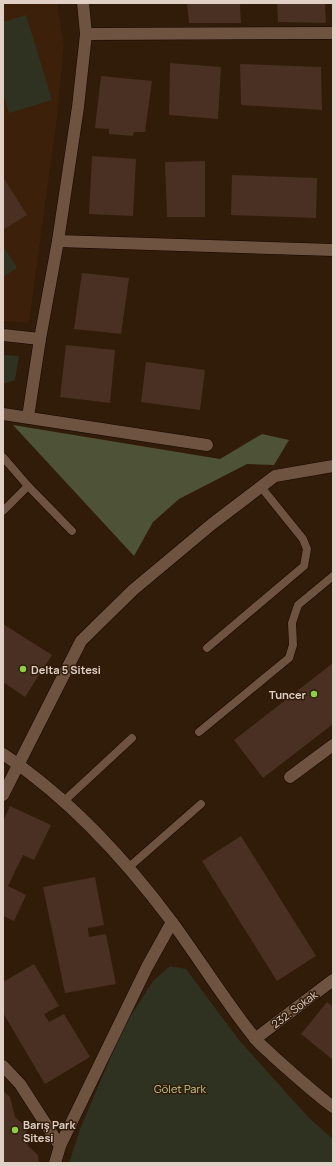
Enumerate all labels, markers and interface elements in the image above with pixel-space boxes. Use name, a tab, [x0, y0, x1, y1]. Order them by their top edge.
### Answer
place label: Delta 5 Sitesi	[31, 662, 101, 677]
marker: Delta 5 Sitesi	[18, 664, 28, 674]
place label: Tuncer	[269, 687, 307, 702]
marker: Tuncer	[309, 689, 319, 699]
street label: 232. Sokak	[268, 986, 320, 1031]
park label: Gölet Park	[154, 1081, 206, 1096]
place label: Barış Park Sitesi	[23, 1117, 77, 1145]
marker: Barış Park Sitesi	[10, 1125, 20, 1135]

